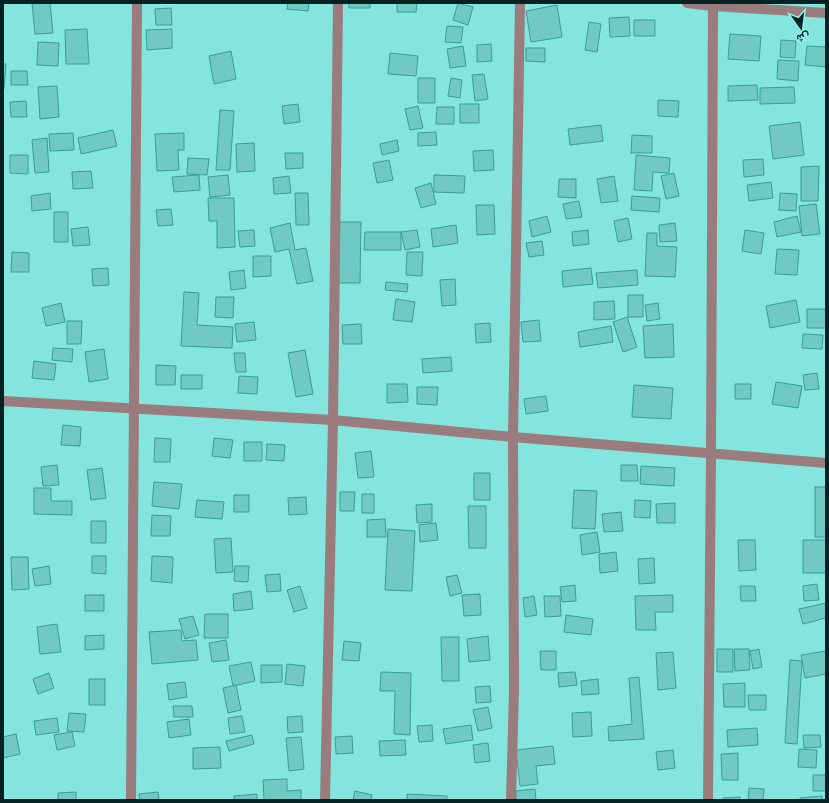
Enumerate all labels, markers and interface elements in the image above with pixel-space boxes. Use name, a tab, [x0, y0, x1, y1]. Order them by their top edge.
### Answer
north arrow	[781, 8, 821, 48]
text: ش	[795, 28, 812, 47]

